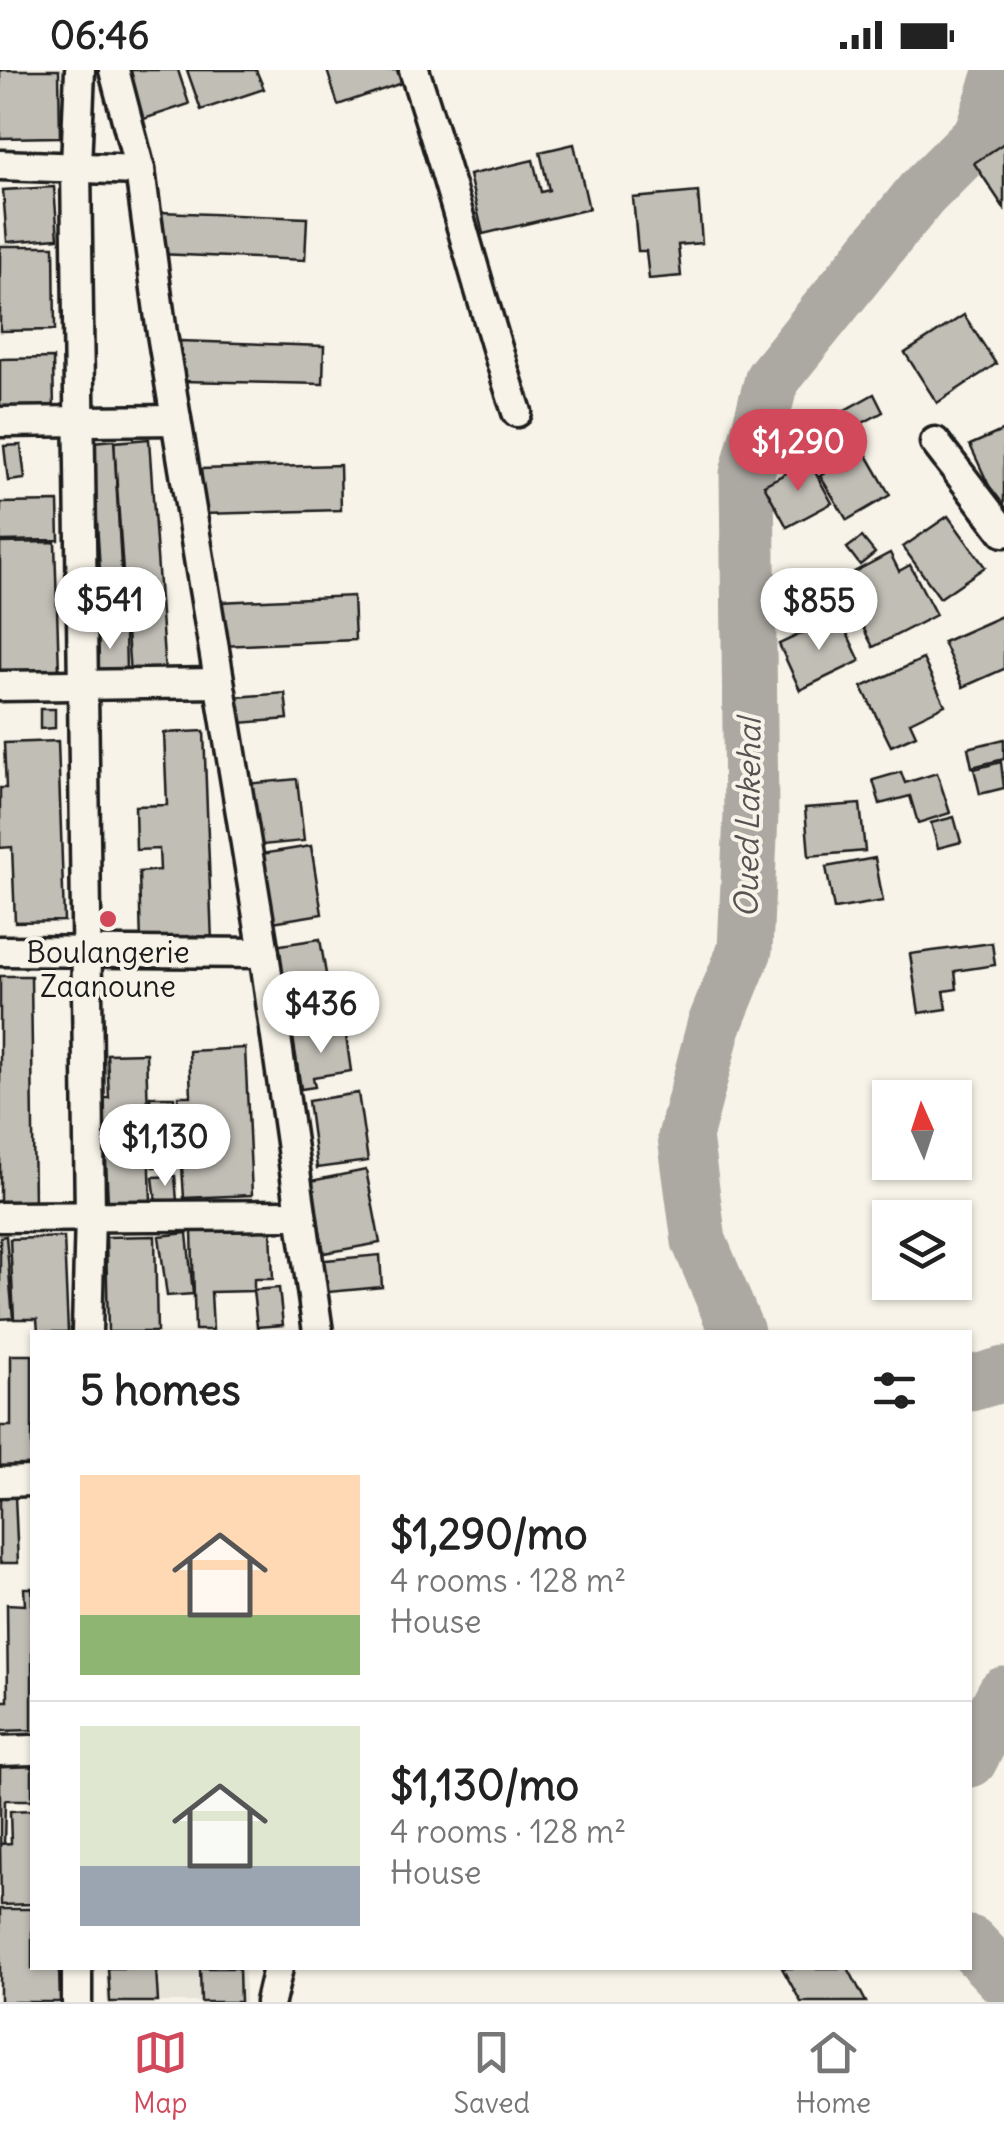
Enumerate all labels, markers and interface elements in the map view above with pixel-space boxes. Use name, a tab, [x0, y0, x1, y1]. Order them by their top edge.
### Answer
text: 06:46	[50, 12, 149, 59]
pin: $1,290	[717, 409, 879, 494]
text: $1,290	[751, 421, 845, 462]
pin: $541	[51, 567, 169, 652]
pin: $855	[760, 568, 878, 653]
text: $541	[76, 579, 144, 620]
text: $855	[783, 580, 855, 621]
water label: Oued Lakehal	[725, 714, 770, 918]
marker: Boulangerie Zaanoune	[97, 908, 119, 930]
place label: Boulangerie Zaanoune	[26, 933, 190, 1005]
pin: $436	[262, 971, 380, 1056]
text: $436	[285, 983, 357, 1024]
north arrow	[872, 1080, 972, 1180]
map controls	[872, 1080, 972, 1300]
pin: $1,130	[84, 1104, 246, 1189]
text: $1,130	[121, 1116, 209, 1157]
button: layers	[872, 1200, 972, 1300]
icon: filters	[867, 1363, 922, 1418]
text: 5 homes	[80, 1364, 241, 1416]
text: $1,290/mo	[390, 1508, 588, 1560]
icon: home	[160, 1515, 280, 1635]
text: 4 rooms · 128 m²	[390, 1560, 626, 1601]
text: House	[390, 1601, 481, 1642]
text: $1,130/mo	[390, 1759, 579, 1811]
icon: home	[160, 1766, 280, 1886]
text: 4 rooms · 128 m²	[390, 1811, 626, 1852]
text: House	[390, 1852, 481, 1893]
tab: Map	[133, 2025, 188, 2121]
tab: Saved	[453, 2025, 530, 2121]
tab: Home	[796, 2025, 871, 2121]

